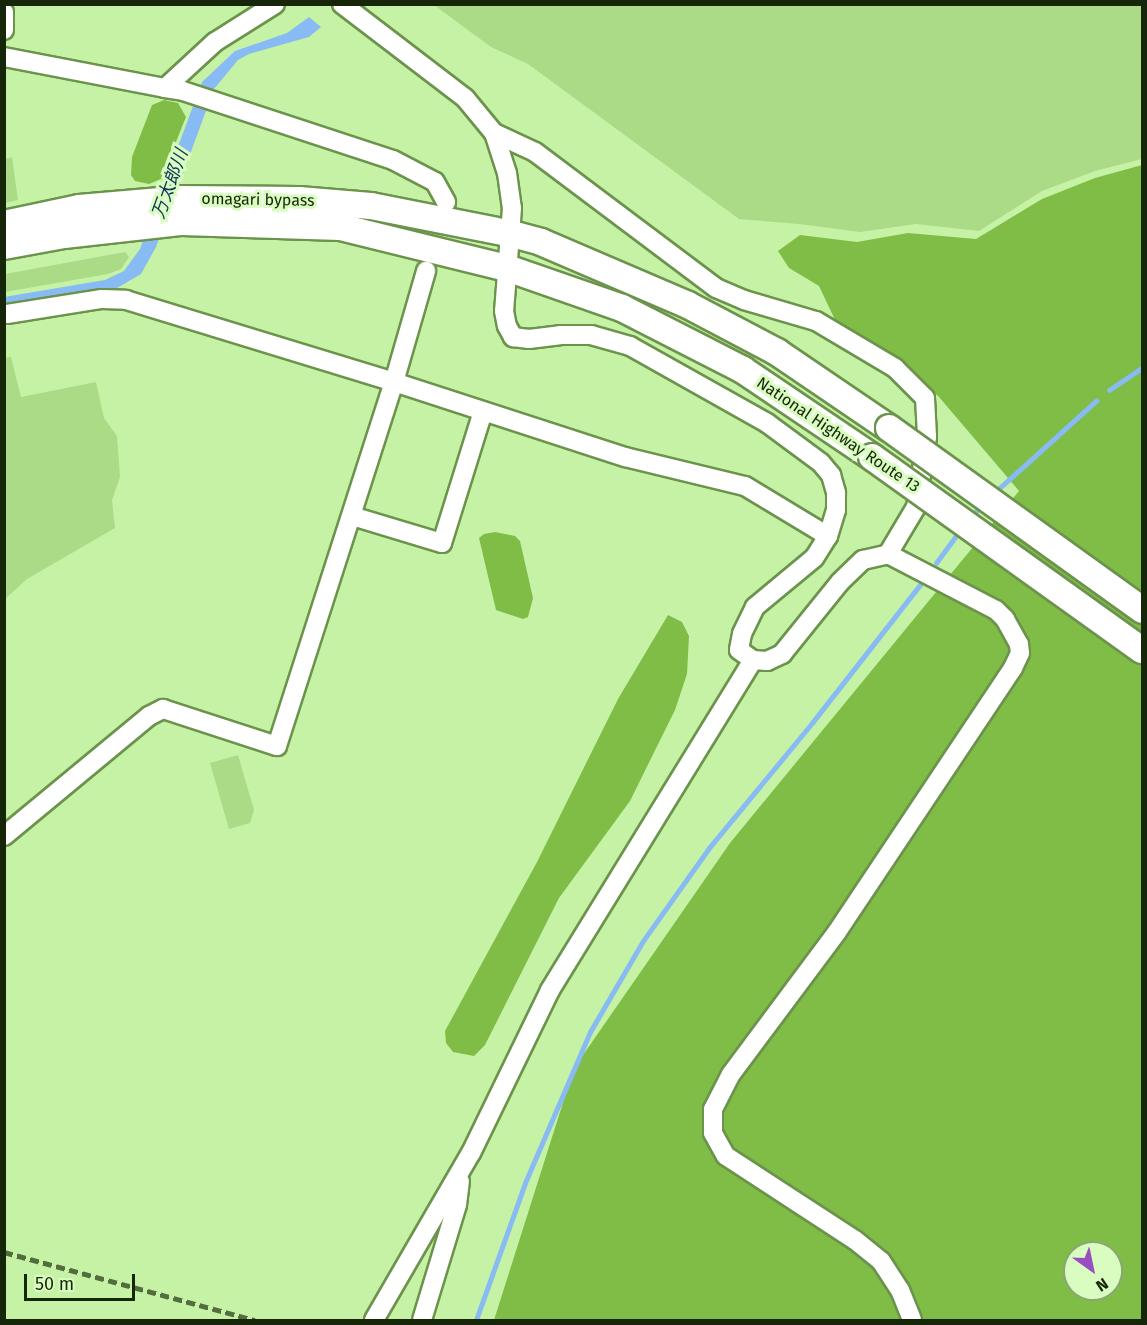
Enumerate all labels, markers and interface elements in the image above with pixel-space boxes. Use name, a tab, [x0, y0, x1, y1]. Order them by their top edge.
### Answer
water label: 万太郎川	[148, 146, 192, 222]
street label: omagari bypass	[201, 189, 315, 211]
street label: National Highway Route 13	[753, 373, 923, 497]
north arrow	[1063, 1241, 1123, 1301]
scale bar	[27, 1262, 138, 1300]
text: 50 m	[35, 1273, 74, 1295]
text: N	[1092, 1274, 1112, 1296]

